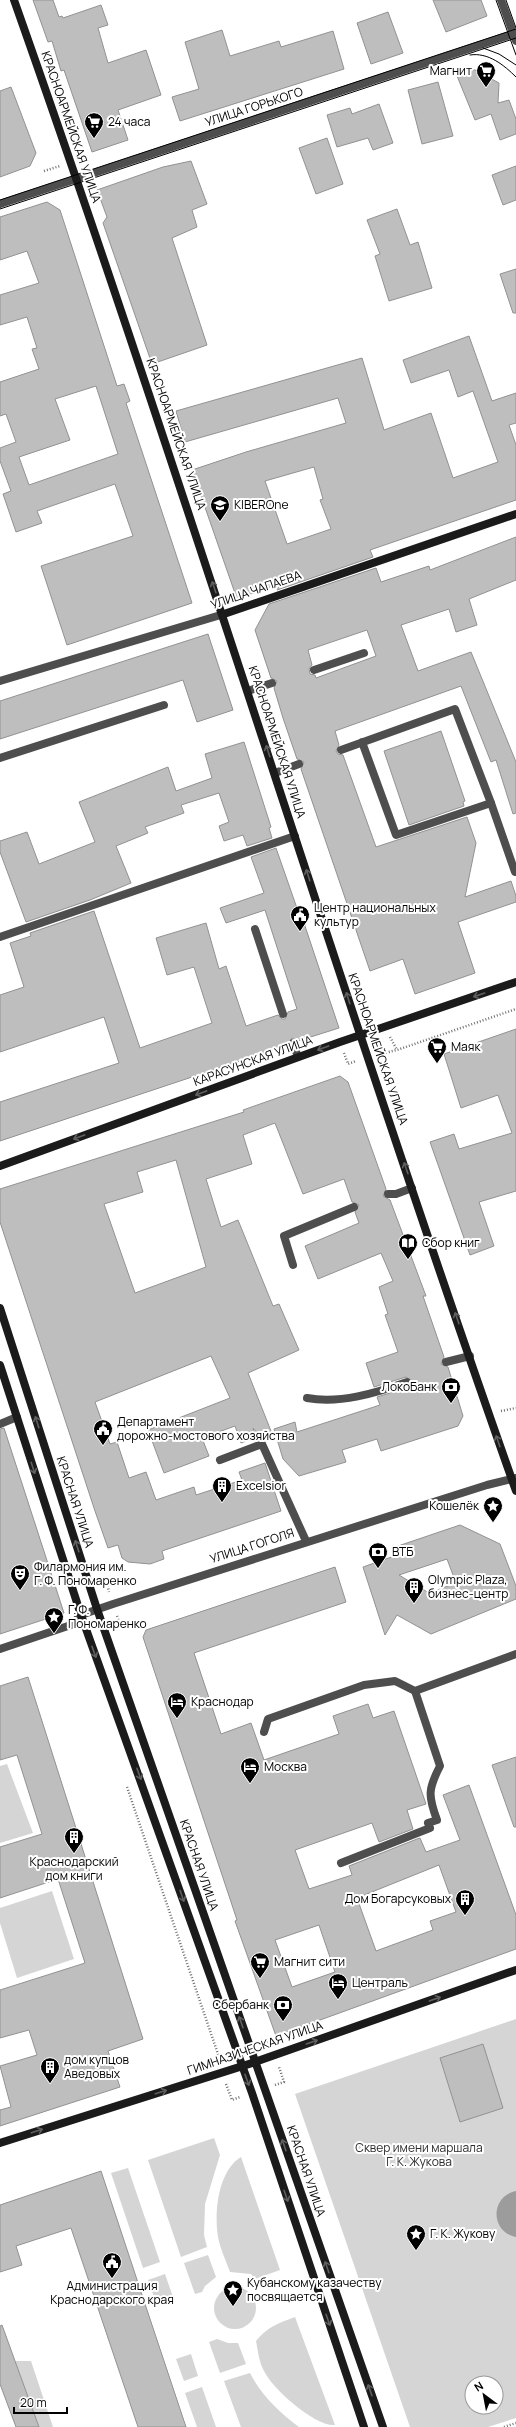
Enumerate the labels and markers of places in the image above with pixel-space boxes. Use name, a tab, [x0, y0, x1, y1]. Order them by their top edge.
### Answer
supermarket icon: Магнит	[475, 60, 497, 88]
place label: Магнит	[430, 62, 472, 79]
supermarket icon: 24 часа	[83, 111, 105, 139]
place label: 24 часа	[108, 113, 151, 130]
school or university icon: KIBEROne	[209, 494, 231, 522]
place label: KIBEROne	[234, 496, 288, 513]
place label: Центр национальных культур	[314, 899, 436, 930]
public building icon: Центр национальных культур	[289, 904, 311, 932]
supermarket icon: Маяк	[426, 1036, 448, 1064]
place label: Маяк	[451, 1038, 481, 1055]
library icon: Сбор книг	[397, 1232, 419, 1260]
place label: Сбор книг	[422, 1234, 480, 1251]
bank icon: ЛокоБанк	[440, 1376, 462, 1404]
place label: ЛокоБанк	[382, 1378, 438, 1395]
place label: Департамент дорожно-мостового хозяйства	[117, 1413, 295, 1444]
public building icon: Департамент дорожно-мостового хозяйства	[92, 1418, 114, 1446]
building icon: Excelsior	[211, 1475, 233, 1503]
place label: Excelsior	[236, 1477, 286, 1494]
place icon: Кошелёк	[482, 1495, 504, 1523]
place label: Кошелёк	[429, 1497, 480, 1514]
bank icon: ВТБ	[367, 1541, 389, 1569]
place label: ВТБ	[392, 1543, 414, 1560]
place label: Филармония им. Г. Ф. Пономаренко	[34, 1558, 137, 1589]
theatre icon: Филармония им. Г. Ф. Пономаренко	[9, 1563, 31, 1591]
place label: Olympic Plaza, бизнес-центр	[428, 1571, 508, 1602]
building icon: Olympic Plaza, бизнес-центр	[403, 1576, 425, 1604]
place label: Г. Ф. Пономаренко	[68, 1601, 147, 1632]
place icon: Г. Ф. Пономаренко	[43, 1606, 65, 1634]
hotel icon: Краснодар	[166, 1691, 188, 1719]
place label: Краснодар	[191, 1693, 254, 1710]
hotel icon: Москва	[239, 1756, 261, 1784]
place label: Москва	[264, 1758, 307, 1775]
building icon: Краснодарский дом книги	[63, 1826, 85, 1854]
place label: Краснодарский дом книги	[30, 1853, 118, 1884]
building icon: Дом Богарсуковых	[454, 1888, 476, 1916]
place label: Дом Богарсуковых	[344, 1890, 452, 1907]
supermarket icon: Магнит сити	[249, 1951, 271, 1979]
place label: Магнит сити	[274, 1953, 345, 1970]
hotel icon: Централь	[327, 1972, 349, 2000]
place label: Централь	[352, 1974, 408, 1991]
bank icon: Сбербанк	[272, 1994, 294, 2022]
place label: Сбербанк	[213, 1996, 270, 2013]
place label: дом купцов Аведовых	[64, 2051, 130, 2082]
building icon: дом купцов Аведовых	[39, 2056, 61, 2084]
place icon: Г. К. Жукову	[405, 2223, 427, 2251]
place label: Г. К. Жукову	[430, 2225, 496, 2242]
public building icon: Администрация Краснодарского края	[101, 2251, 123, 2279]
place label: Кубанскому казачеству посвящается	[247, 2274, 382, 2305]
place label: Администрация Краснодарского края	[50, 2277, 174, 2308]
place icon: Кубанскому казачеству посвящается	[222, 2279, 244, 2307]

